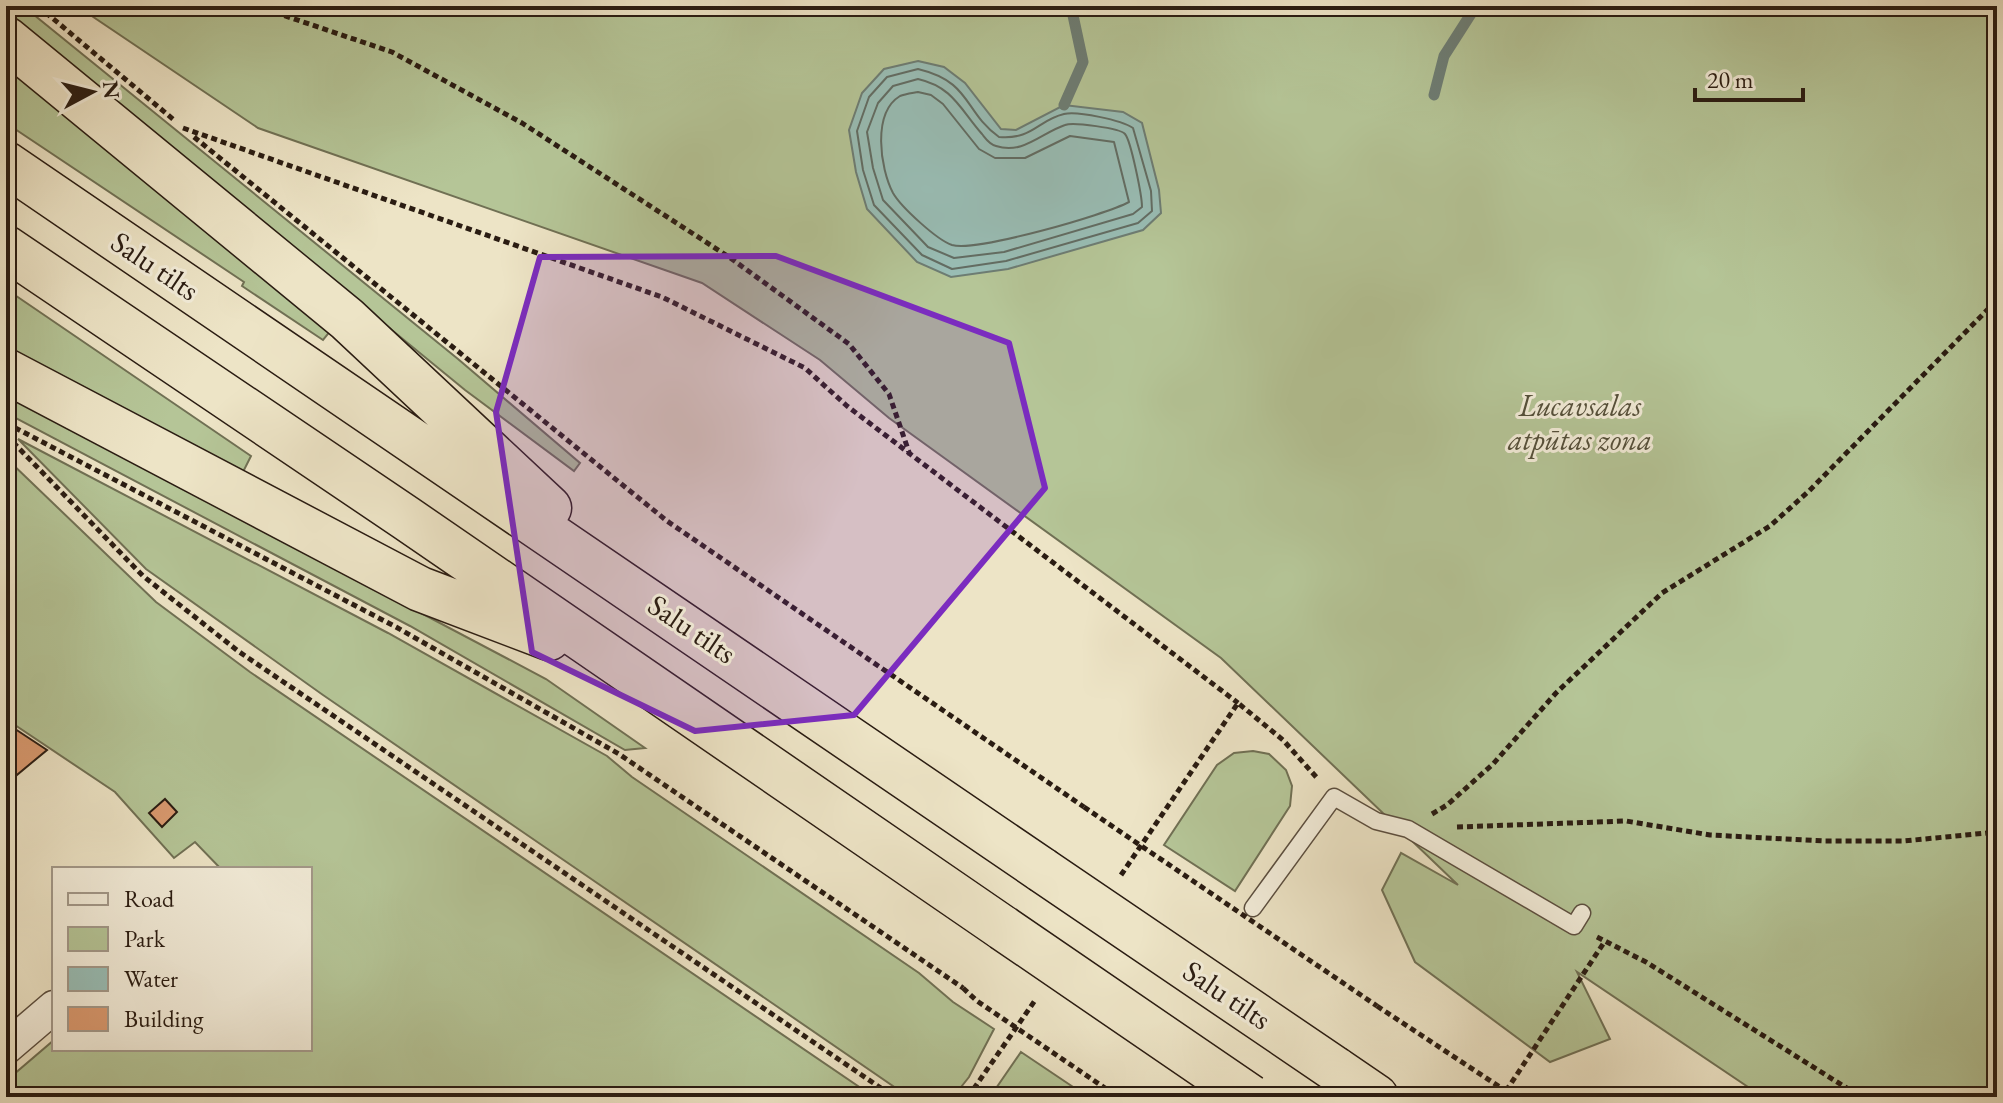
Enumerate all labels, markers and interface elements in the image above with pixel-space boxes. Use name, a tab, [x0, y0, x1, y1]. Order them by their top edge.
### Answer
north arrow	[52, 52, 132, 132]
scale bar	[1695, 52, 1803, 102]
text: 20 m	[1707, 64, 1754, 95]
text: N	[96, 79, 127, 100]
street label: Salu tilts	[104, 222, 207, 309]
park label: Lucavsalas atpūtas zona	[1507, 386, 1652, 459]
street label: Salu tilts	[641, 585, 744, 672]
legend	[52, 867, 312, 1051]
text: Road	[124, 883, 175, 914]
text: Park	[124, 923, 166, 954]
street label: Salu tilts	[1176, 951, 1279, 1038]
text: Water	[124, 963, 178, 994]
text: Building	[124, 1003, 204, 1034]

